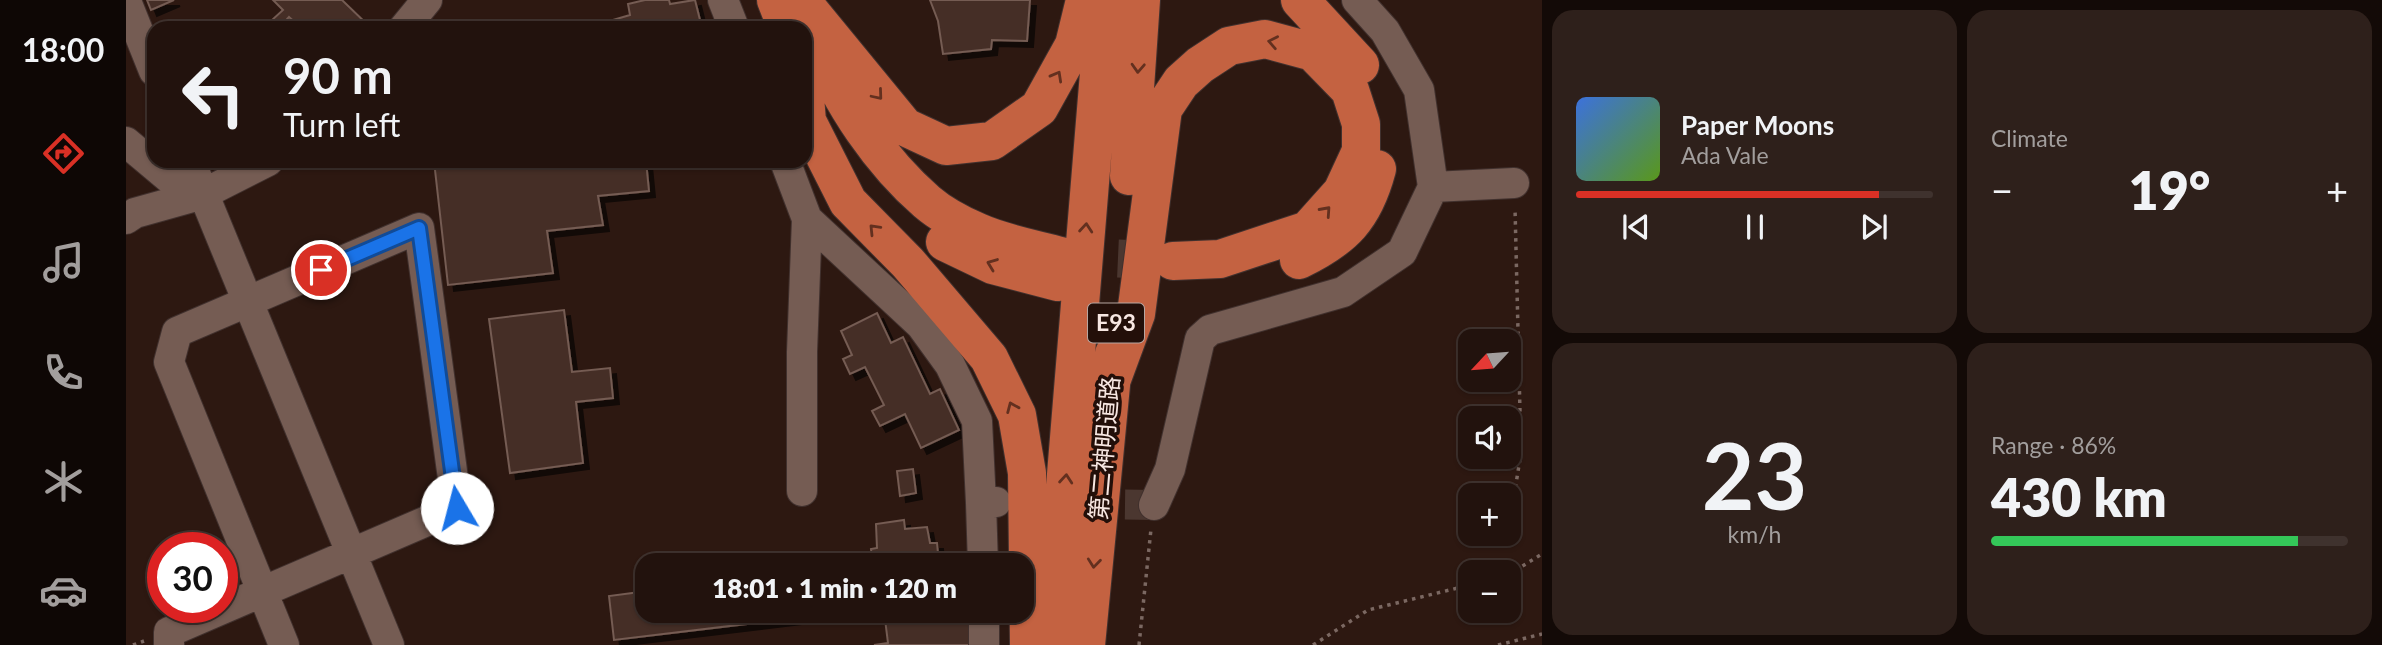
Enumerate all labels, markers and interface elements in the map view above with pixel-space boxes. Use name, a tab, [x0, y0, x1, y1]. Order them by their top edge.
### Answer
text: 18:00	[22, 30, 104, 69]
one-way arrow	[1267, 35, 1279, 50]
text: 90 m	[283, 46, 393, 104]
icon: left	[168, 49, 259, 140]
one-way arrow	[1130, 63, 1145, 74]
one-way arrow	[1049, 71, 1062, 83]
one-way arrow	[870, 87, 883, 99]
text: Turn left	[283, 105, 400, 144]
text: Paper Moons	[1681, 109, 1834, 141]
text: Climate	[1991, 124, 2068, 152]
icon: directions	[39, 129, 88, 178]
text: Ada Vale	[1681, 141, 1769, 169]
text: 19°	[2129, 159, 2210, 221]
text: −	[1991, 167, 2013, 213]
text: +	[2326, 167, 2348, 213]
one-way arrow	[1317, 206, 1330, 219]
icon: previous	[1617, 208, 1655, 246]
icon: pause	[1736, 208, 1774, 246]
icon: next	[1855, 208, 1893, 246]
one-way arrow	[1078, 222, 1093, 233]
one-way arrow	[870, 224, 883, 237]
icon: music	[39, 238, 88, 287]
pin	[291, 240, 351, 300]
icon: arrive	[302, 251, 340, 289]
one-way arrow	[987, 258, 999, 272]
road number: E93	[1088, 304, 1144, 342]
north arrow	[1458, 329, 1521, 392]
map controls	[1458, 329, 1521, 623]
icon: phone	[39, 348, 88, 397]
street label: 第二神明道路	[1083, 375, 1124, 521]
one-way arrow	[1006, 402, 1020, 414]
button: sound	[1458, 406, 1521, 469]
text: 23	[1702, 420, 1807, 529]
text: Range · 86%	[1991, 431, 2116, 459]
icon: climate	[39, 457, 88, 506]
text: 430 km	[1991, 466, 2167, 528]
position arrow	[420, 471, 494, 545]
one-way arrow	[1058, 474, 1073, 485]
button: +	[1458, 483, 1521, 546]
text: km/h	[1728, 520, 1781, 548]
speed limit sign: 30	[147, 532, 238, 623]
one-way arrow	[1086, 557, 1101, 569]
button: −	[1458, 560, 1521, 623]
icon: car	[39, 566, 88, 615]
text: 18:01 · 1 min · 120 m	[712, 572, 957, 604]

